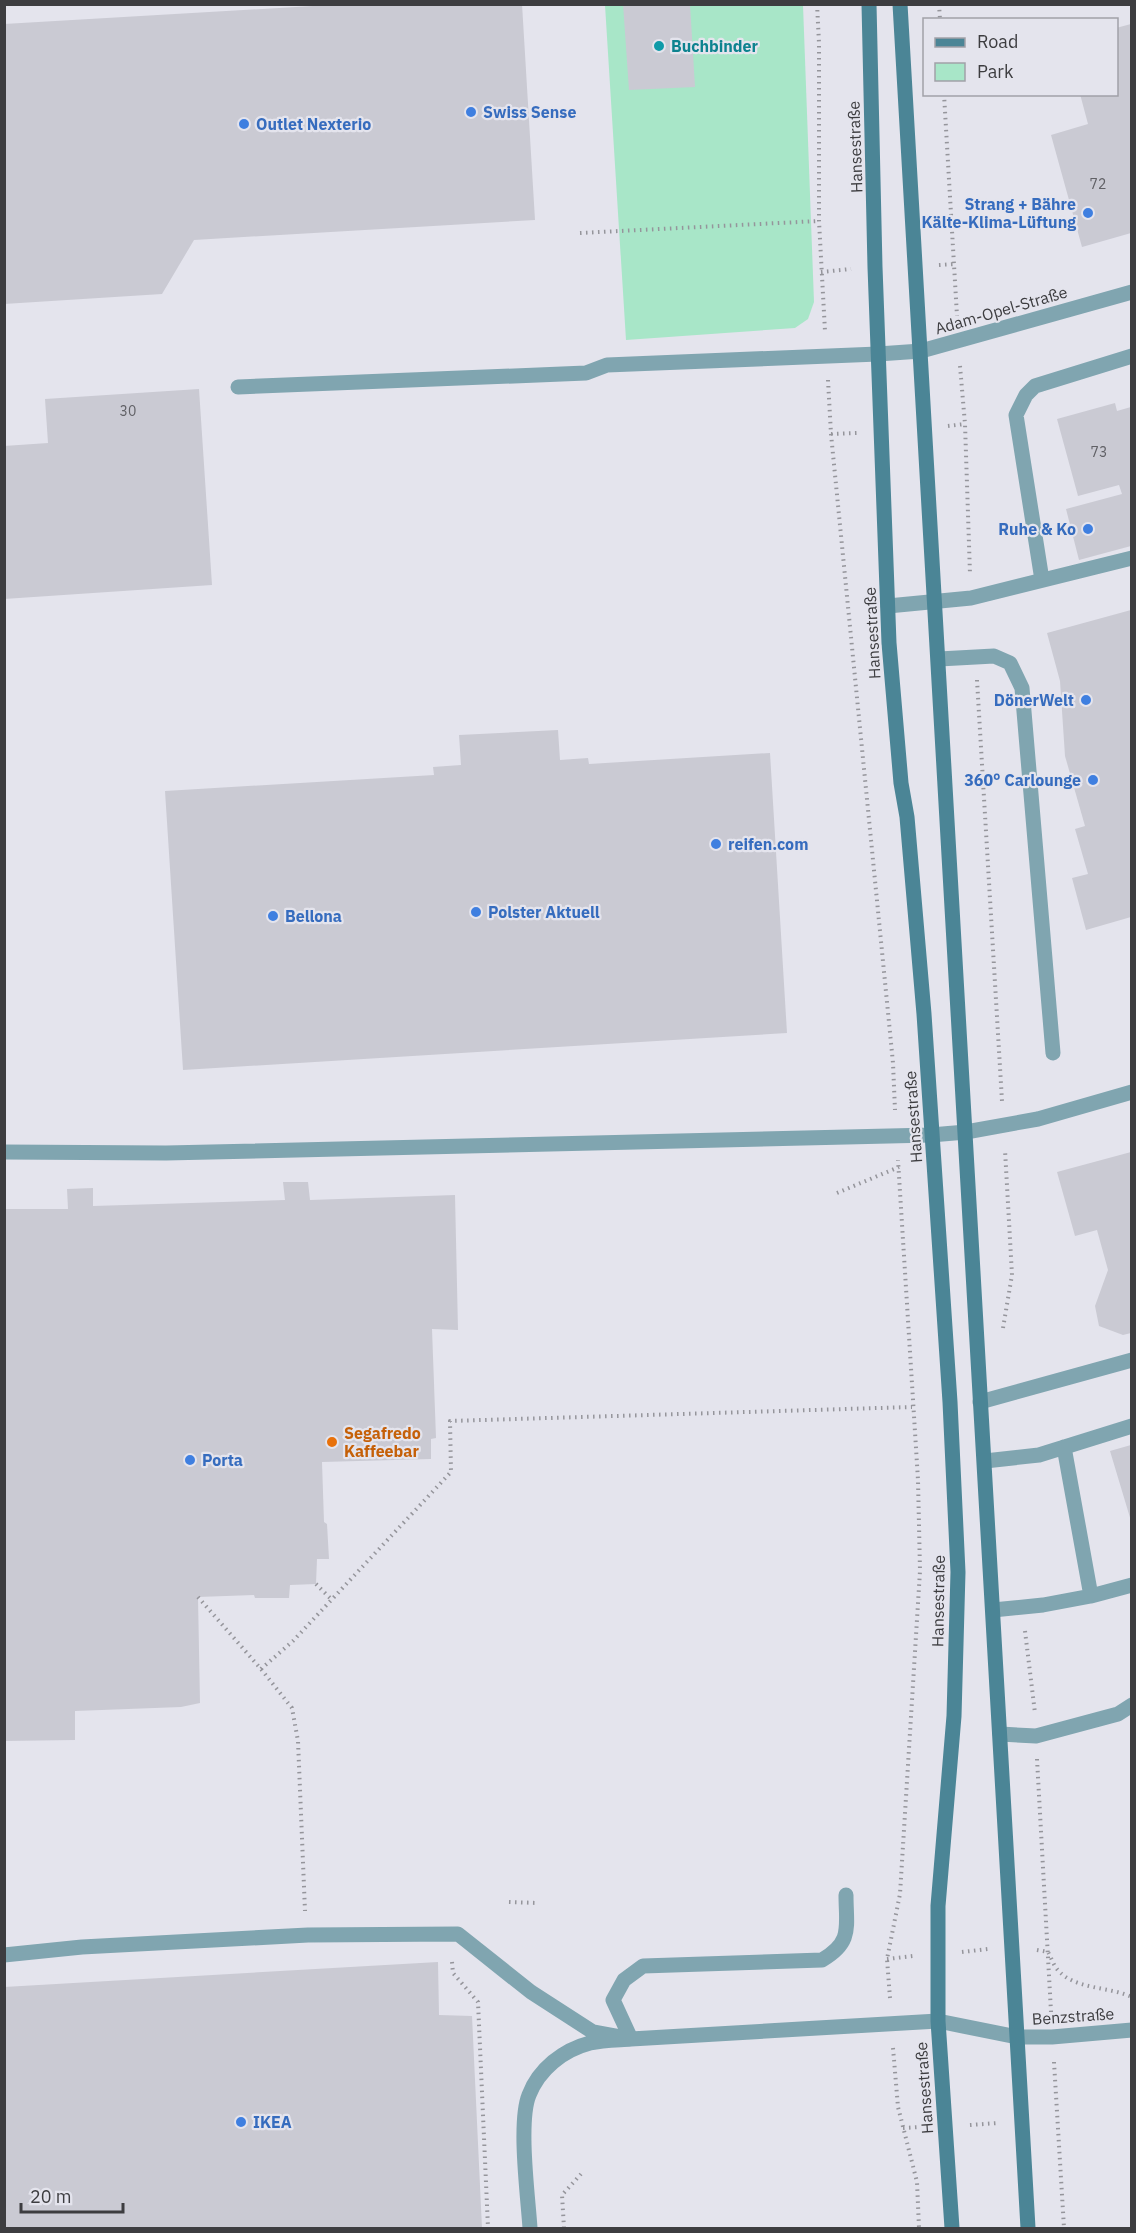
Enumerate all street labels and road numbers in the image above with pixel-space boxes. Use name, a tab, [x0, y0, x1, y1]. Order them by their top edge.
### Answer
street label: Hansestraße	[843, 100, 867, 193]
street label: Adam-Opel-Straße	[933, 282, 1070, 338]
street label: Hansestraße	[860, 586, 884, 680]
street label: Hansestraße	[900, 1070, 926, 1164]
street label: Hansestraße	[927, 1555, 949, 1647]
street label: Benzstraße	[1031, 2003, 1115, 2029]
street label: Hansestraße	[911, 2041, 937, 2135]

